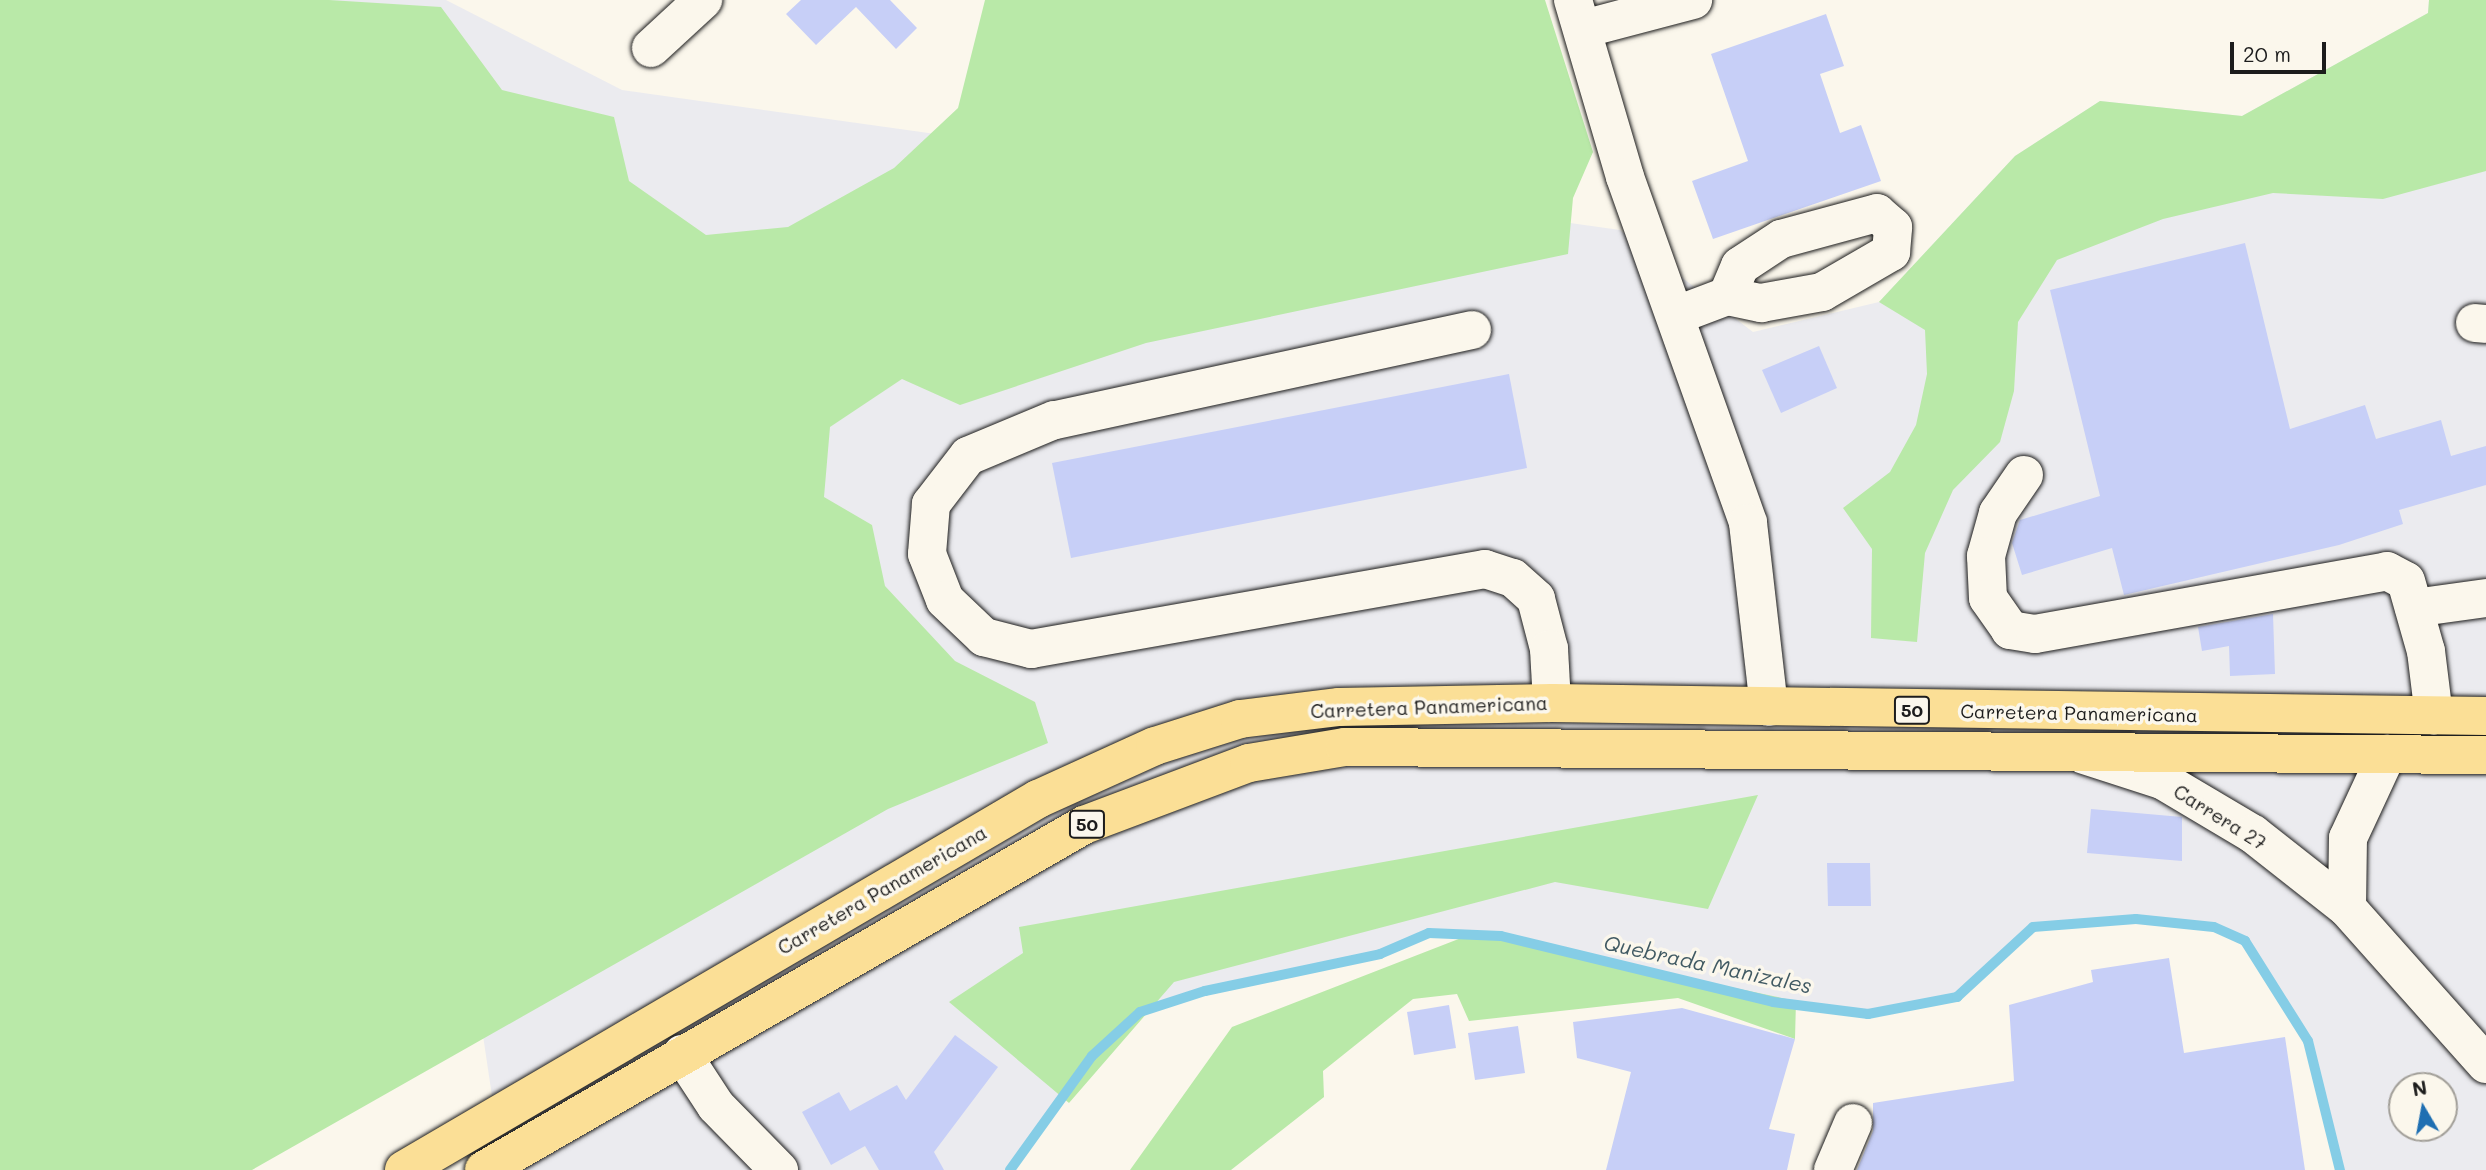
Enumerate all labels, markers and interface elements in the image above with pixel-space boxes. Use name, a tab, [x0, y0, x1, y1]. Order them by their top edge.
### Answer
scale bar	[2234, 28, 2330, 72]
text: 20 m	[2243, 40, 2291, 67]
street label: Carretera Panamericana	[1310, 691, 1548, 723]
road number: 50	[1893, 696, 1931, 724]
street label: Carretera Panamericana	[1960, 700, 2198, 726]
street label: Carrera 27	[2170, 780, 2270, 854]
road number: 50	[1068, 810, 1106, 838]
street label: Carretera Panamericana	[774, 821, 990, 959]
water label: Quebrada Manizales	[1602, 930, 1814, 998]
north arrow	[2388, 1072, 2458, 1142]
text: N	[2410, 1074, 2429, 1101]

